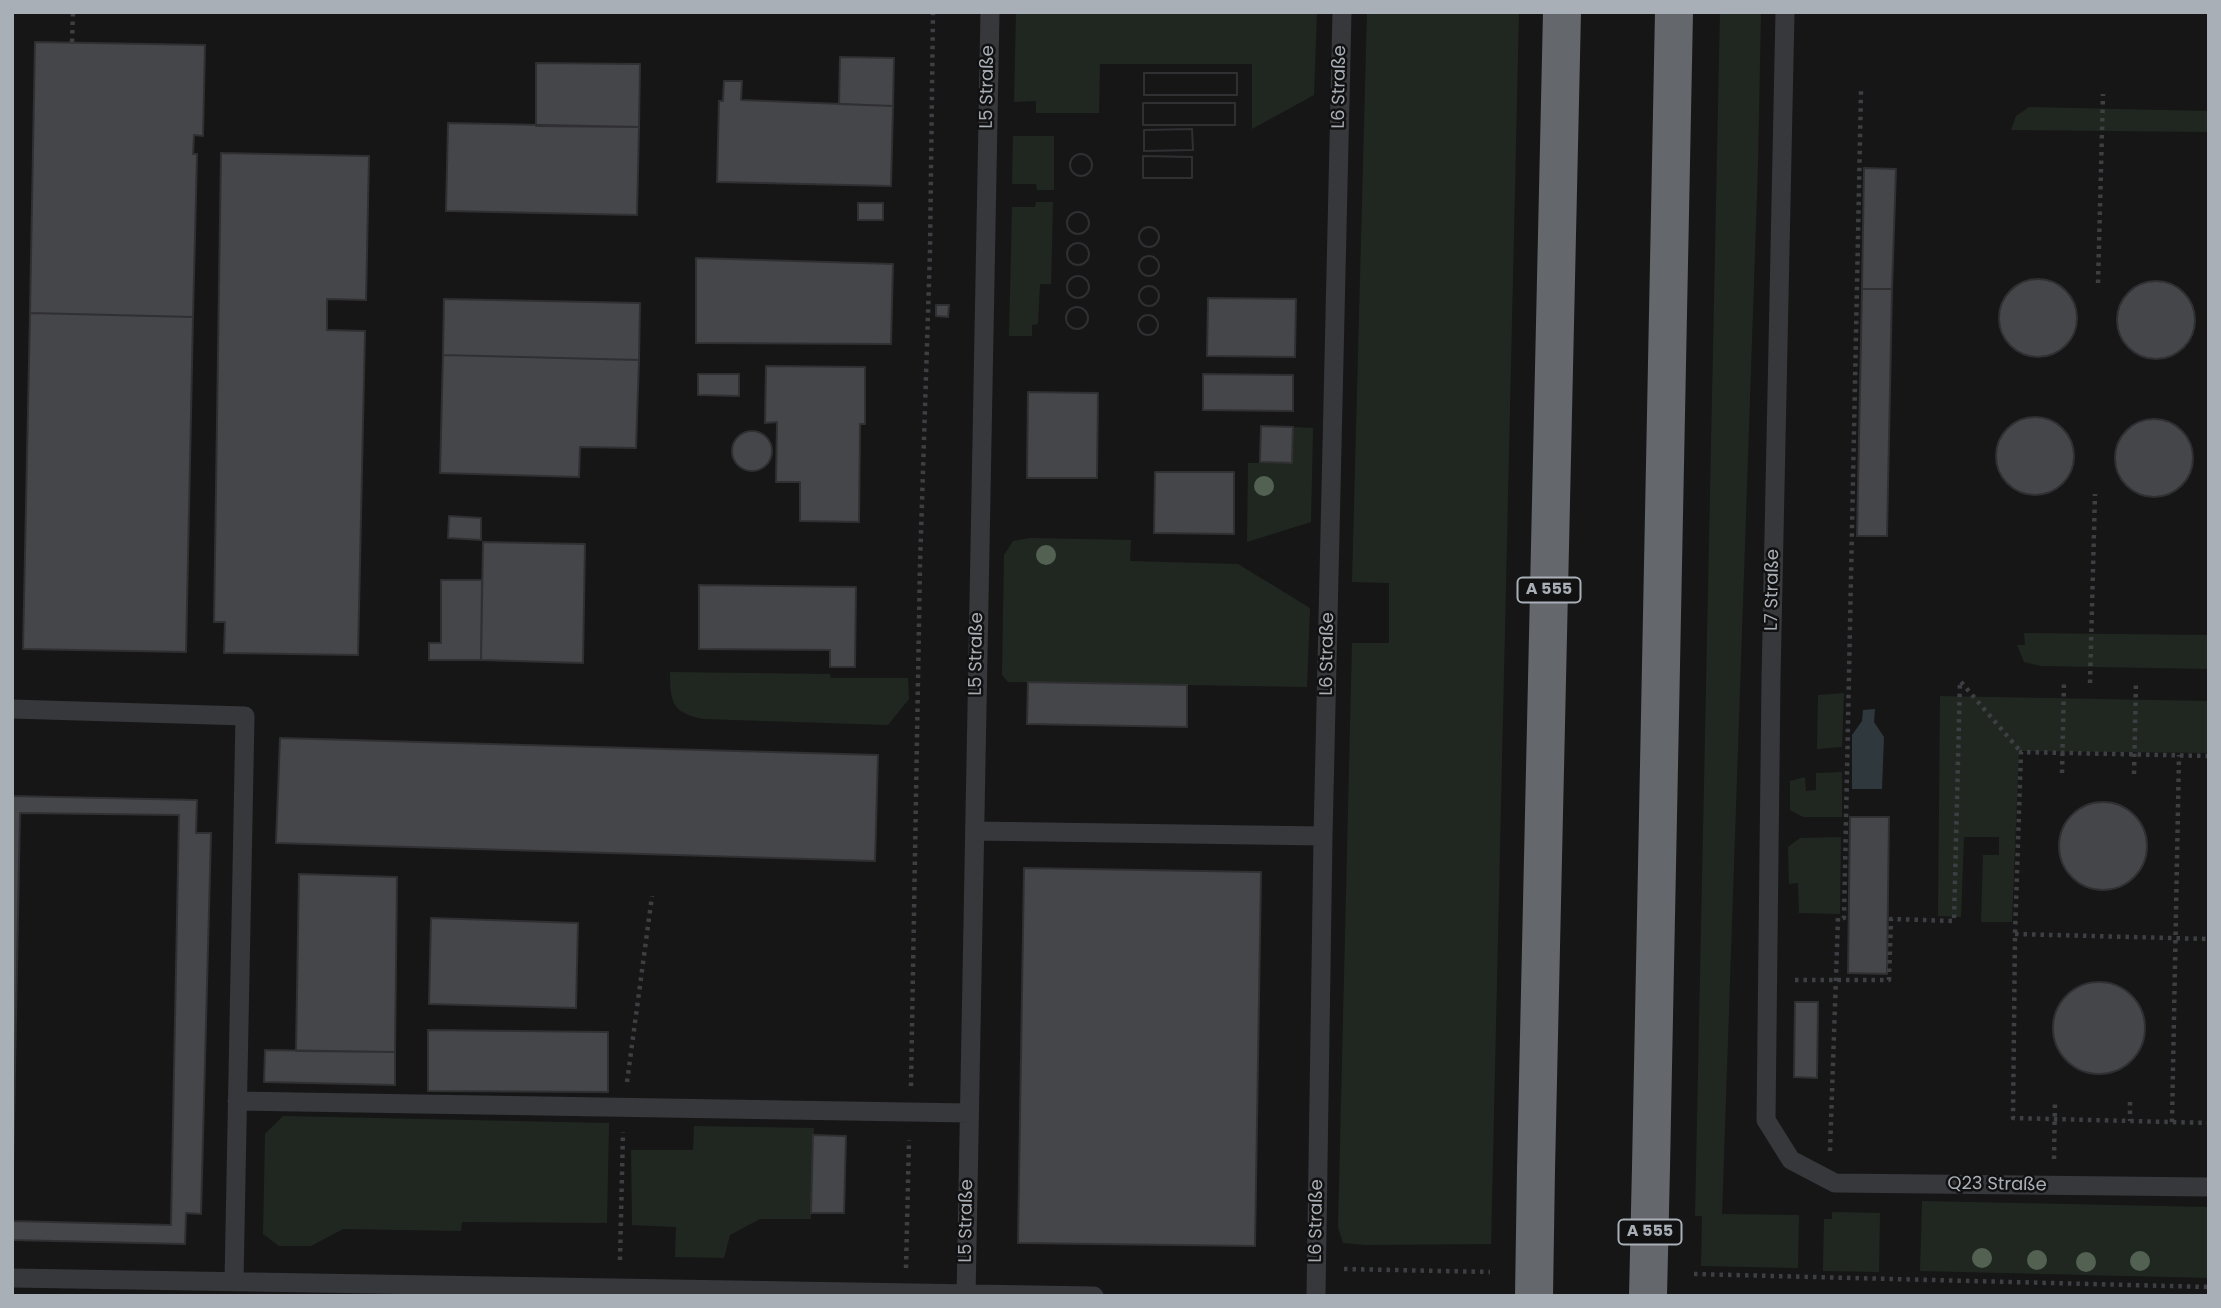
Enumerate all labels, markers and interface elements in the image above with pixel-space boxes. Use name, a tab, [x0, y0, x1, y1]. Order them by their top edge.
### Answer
street label: L5 Straße	[976, 45, 1000, 129]
street label: L6 Straße	[1328, 45, 1352, 129]
street label: L7 Straße	[1761, 549, 1785, 631]
road number: A 555	[1518, 578, 1580, 603]
street label: L5 Straße	[965, 612, 989, 696]
street label: L6 Straße	[1316, 612, 1340, 696]
street label: Q23 Straße	[1947, 1173, 2047, 1197]
street label: L5 Straße	[955, 1179, 979, 1263]
street label: L6 Straße	[1305, 1179, 1329, 1263]
road number: A 555	[1618, 1220, 1682, 1244]

